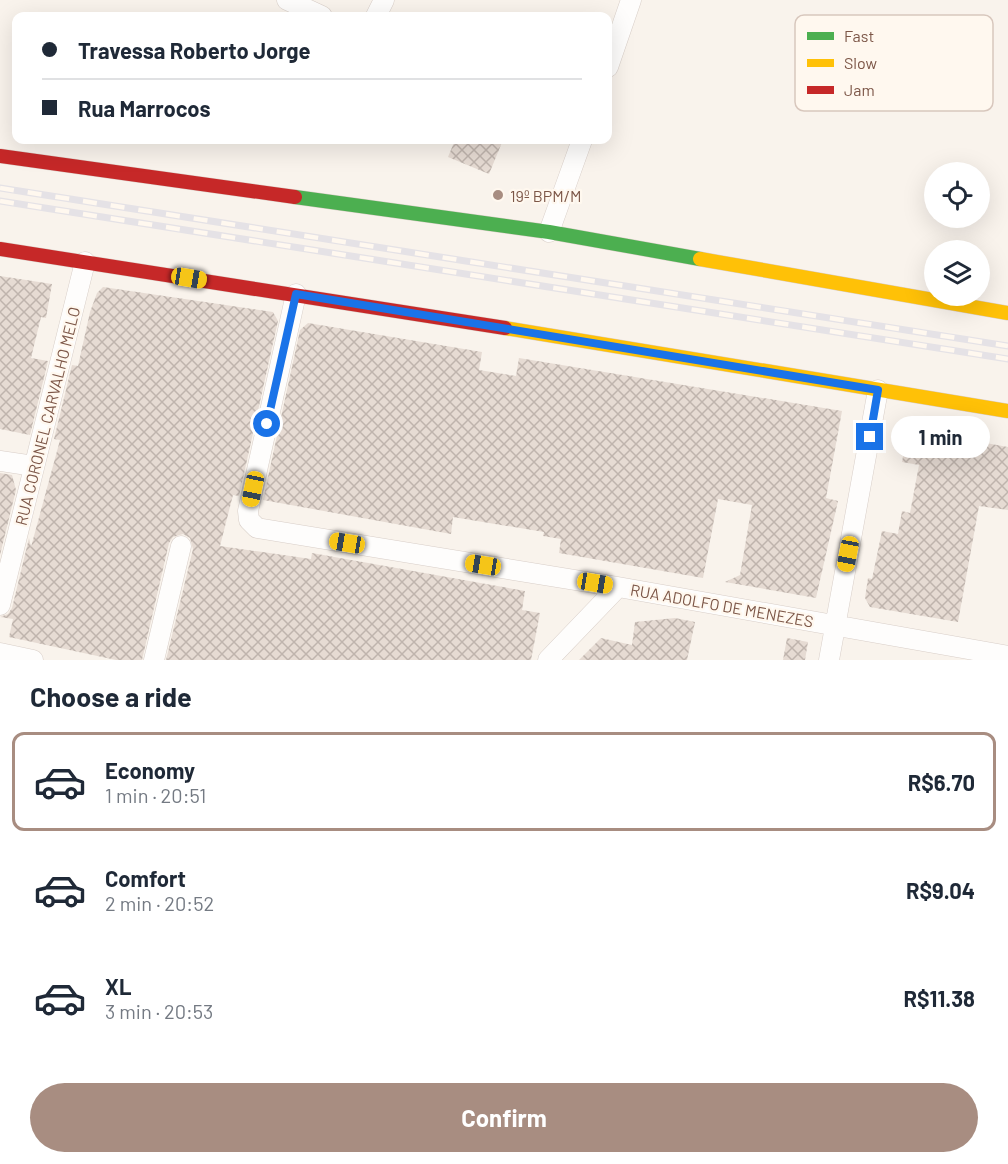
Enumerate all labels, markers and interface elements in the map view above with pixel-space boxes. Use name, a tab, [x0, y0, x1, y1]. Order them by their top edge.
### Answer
legend	[795, 15, 993, 111]
text: Fast	[844, 26, 874, 45]
text: Travessa Roberto Jorge	[78, 37, 310, 63]
text: Slow	[844, 53, 877, 72]
text: Jam	[844, 80, 875, 99]
text: Rua Marrocos	[78, 95, 211, 121]
map controls	[924, 162, 990, 306]
button: locate	[924, 162, 990, 228]
place label: 19º BPM/M	[510, 186, 582, 205]
marker: 19º BPM/M	[491, 188, 505, 202]
button: layers	[924, 240, 990, 306]
car	[170, 266, 208, 290]
street label: RUA CORONEL CARVALHO MELO	[11, 305, 83, 527]
route start	[253, 410, 280, 437]
callout: 1 min	[891, 416, 990, 458]
route end	[856, 423, 883, 450]
text: 1 min	[919, 425, 962, 449]
car	[240, 470, 266, 508]
car	[328, 531, 366, 555]
car	[836, 535, 860, 573]
car	[464, 553, 502, 577]
car	[576, 571, 614, 595]
street label: RUA ADOLFO DE MENEZES	[629, 580, 815, 630]
text: Choose a ride	[30, 680, 192, 712]
icon: car	[33, 755, 87, 809]
text: Economy	[105, 757, 195, 783]
text: R$6.70	[908, 769, 975, 795]
text: 1 min · 20:51	[105, 783, 206, 807]
icon: car	[33, 863, 87, 917]
text: Comfort	[105, 865, 186, 891]
text: R$9.04	[906, 877, 975, 903]
text: 2 min · 20:52	[105, 891, 214, 915]
icon: car	[33, 971, 87, 1025]
text: XL	[105, 973, 131, 999]
text: R$11.38	[903, 985, 975, 1011]
text: 3 min · 20:53	[105, 999, 213, 1023]
button: Confirm	[30, 1083, 978, 1152]

